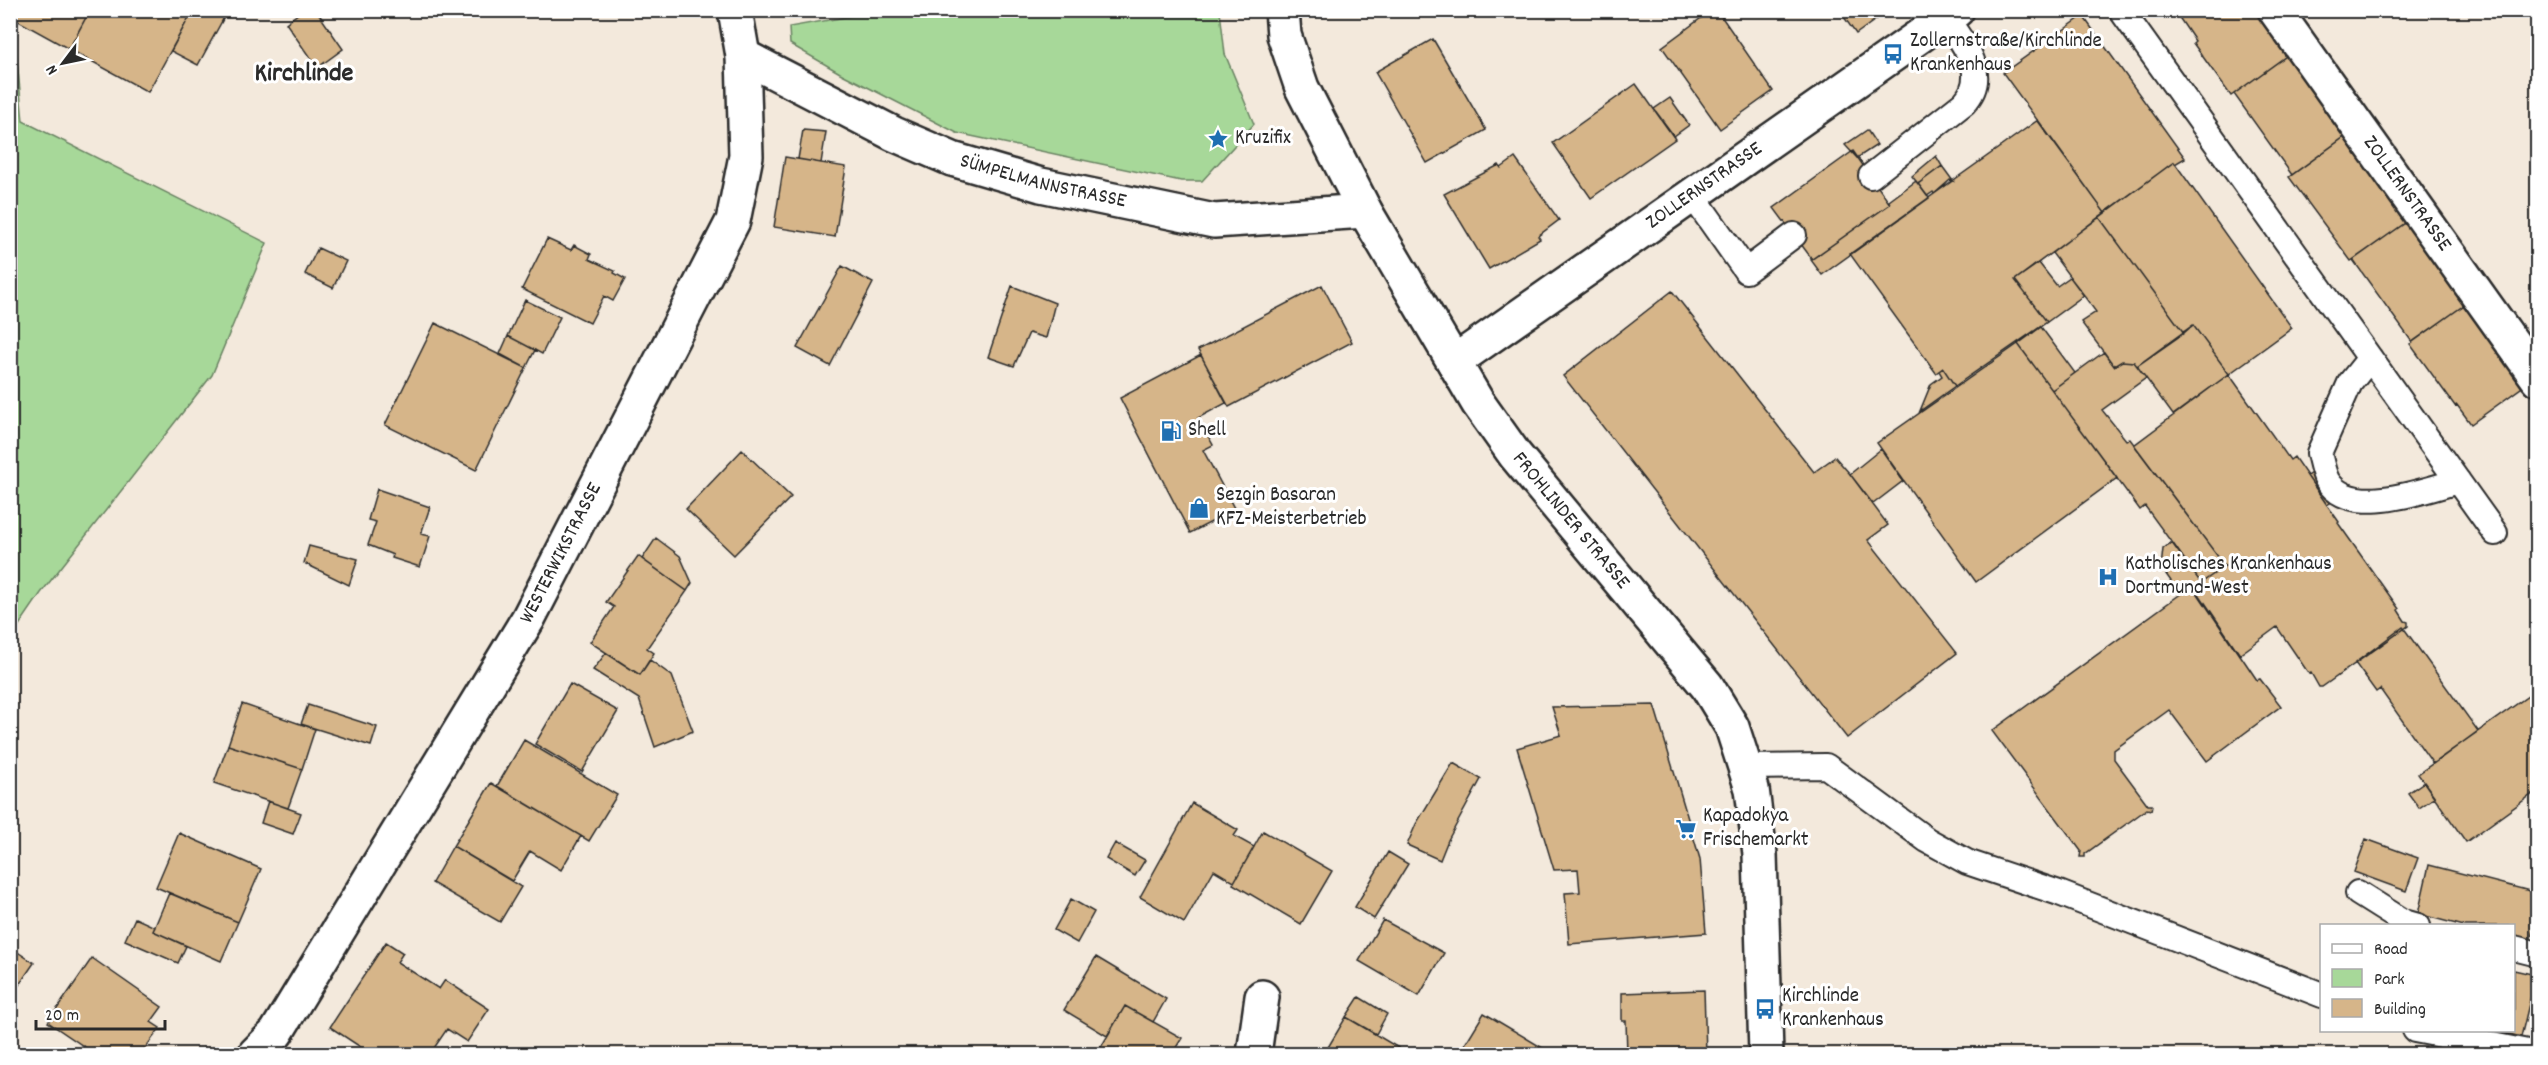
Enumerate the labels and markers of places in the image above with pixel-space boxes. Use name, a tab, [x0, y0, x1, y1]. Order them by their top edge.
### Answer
place label: Zollernstraße/Kirchlinde Krankenhaus	[1910, 27, 2102, 81]
bus stop icon: Zollernstraße/Kirchlinde Krankenhaus	[1881, 42, 1905, 66]
place label: Kruzifix	[1235, 124, 1291, 154]
place icon: Kruzifix	[1206, 127, 1230, 151]
place label: Shell	[1188, 416, 1226, 446]
fuel station icon: Shell	[1159, 419, 1183, 443]
place label: Sezgin Basaran KFZ-Meisterbetrieb	[1216, 481, 1367, 535]
shop icon: Sezgin Basaran KFZ-Meisterbetrieb	[1187, 496, 1211, 520]
place label: Katholisches Krankenhaus Dortmund-West	[2125, 550, 2332, 604]
hospital icon: Katholisches Krankenhaus Dortmund-West	[2096, 565, 2120, 589]
place label: Kapadokya Frischemarkt	[1703, 802, 1809, 856]
supermarket icon: Kapadokya Frischemarkt	[1674, 817, 1698, 841]
place label: Kirchlinde Krankenhaus	[1782, 982, 1884, 1036]
bus stop icon: Kirchlinde Krankenhaus	[1753, 997, 1777, 1021]

